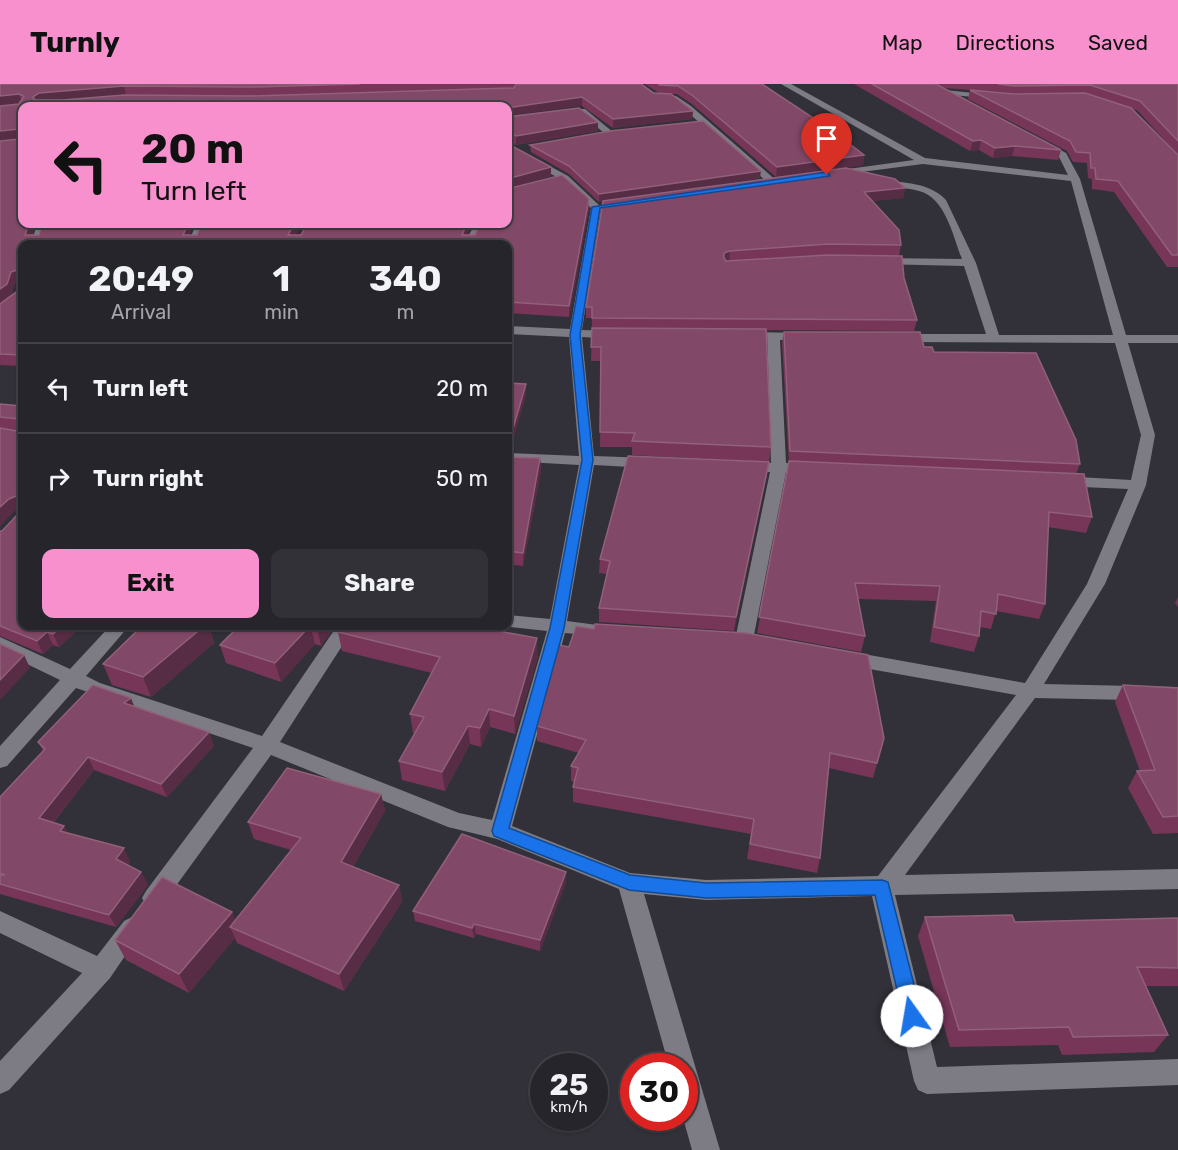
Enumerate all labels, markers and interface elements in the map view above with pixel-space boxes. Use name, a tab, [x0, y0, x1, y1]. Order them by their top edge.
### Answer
text: Turnly	[30, 26, 120, 59]
text: Map	[882, 30, 923, 55]
text: Directions	[956, 30, 1055, 55]
text: Saved	[1088, 30, 1148, 55]
pin	[801, 113, 852, 175]
icon: arrive	[810, 122, 843, 155]
text: 20 m	[141, 124, 244, 174]
icon: left	[42, 126, 120, 204]
text: Turn left	[141, 175, 246, 207]
text: 20:49	[88, 257, 194, 300]
text: 1	[273, 257, 291, 300]
text: 340	[369, 257, 442, 300]
text: Arrival	[111, 300, 171, 324]
text: min	[264, 300, 299, 324]
text: m	[397, 300, 414, 324]
icon: left	[42, 372, 75, 405]
text: Turn left	[93, 375, 188, 402]
text: 20 m	[436, 375, 488, 402]
icon: right	[42, 462, 75, 495]
text: Turn right	[93, 465, 203, 492]
text: 50 m	[436, 465, 488, 492]
button: Exit	[42, 549, 259, 618]
button: Share	[271, 549, 488, 618]
position arrow	[880, 984, 944, 1048]
speed limit sign: 30	[620, 1053, 698, 1131]
text: 25	[550, 1067, 588, 1103]
text: km/h	[550, 1098, 588, 1116]

